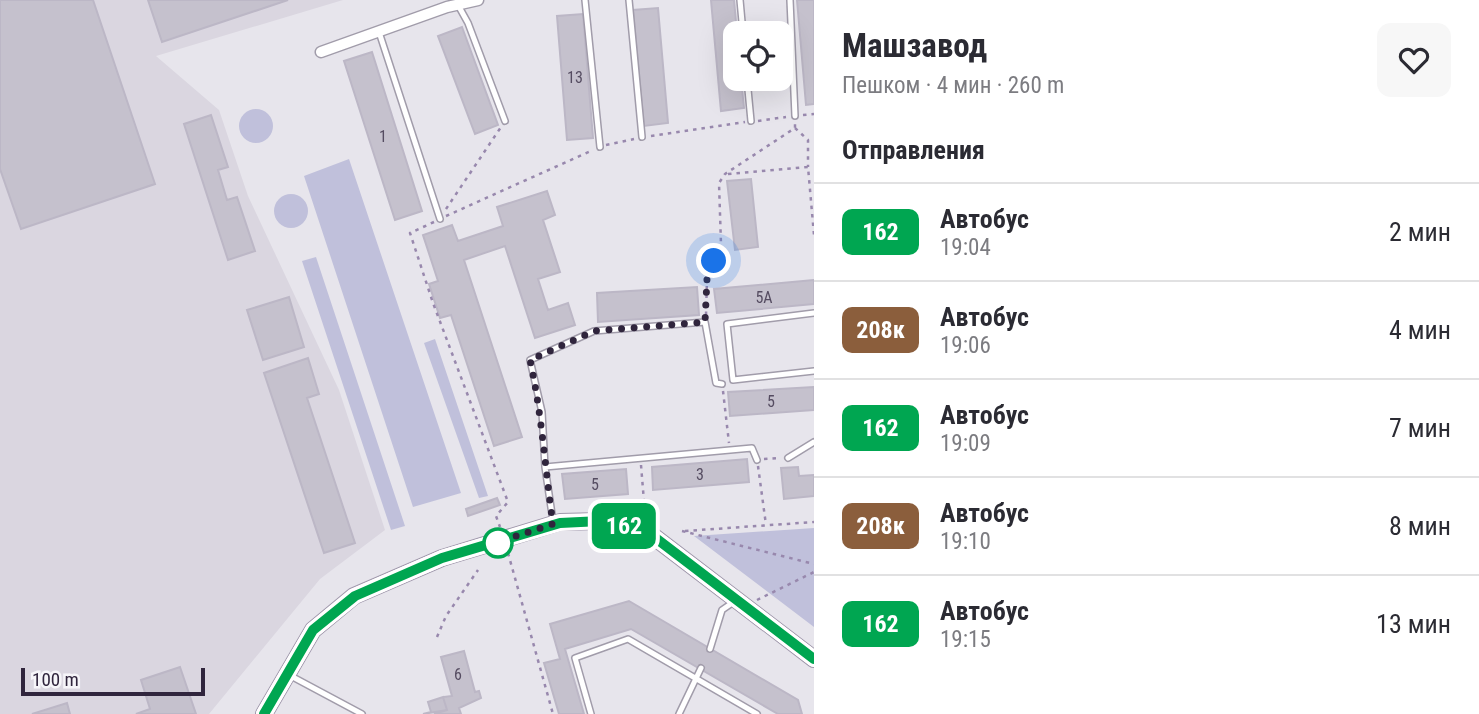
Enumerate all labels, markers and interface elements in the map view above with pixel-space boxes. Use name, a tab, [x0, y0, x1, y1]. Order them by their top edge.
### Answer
map controls	[723, 21, 793, 91]
button: locate	[723, 21, 793, 91]
button: heart	[1377, 23, 1451, 97]
text: Машзавод	[842, 26, 987, 65]
house number: 13	[567, 68, 583, 87]
text: Пешком · 4 мин · 260 m	[842, 72, 1064, 99]
house number: 1	[379, 127, 387, 146]
text: Отправления	[842, 135, 985, 165]
text: Автобус	[940, 204, 1029, 234]
text: 2 мин	[1389, 217, 1451, 247]
text: 162	[862, 218, 899, 246]
text: 19:04	[940, 234, 991, 261]
your location	[696, 243, 731, 278]
house number: 5А	[755, 288, 773, 307]
text: Автобус	[940, 302, 1029, 332]
text: 4 мин	[1389, 315, 1451, 345]
text: 208к	[856, 316, 905, 344]
text: 19:06	[940, 332, 991, 359]
house number: 5	[767, 392, 775, 411]
text: Автобус	[940, 400, 1029, 430]
text: 7 мин	[1389, 413, 1451, 443]
text: 162	[862, 414, 899, 442]
text: 19:09	[940, 430, 991, 457]
house number: 3	[696, 465, 704, 484]
house number: 5	[591, 475, 599, 494]
text: Автобус	[940, 498, 1029, 528]
line badge: 162	[584, 503, 664, 549]
text: 8 мин	[1389, 511, 1451, 541]
text: 162	[606, 512, 642, 540]
text: 208к	[856, 512, 905, 540]
unlabelled marker	[483, 528, 513, 558]
text: 19:10	[940, 528, 991, 555]
text: Автобус	[940, 596, 1029, 626]
text: 13 мин	[1376, 609, 1451, 639]
text: 162	[862, 610, 899, 638]
text: 19:15	[940, 626, 991, 653]
scale bar	[21, 665, 205, 697]
house number: 6	[454, 665, 462, 684]
text: 100 m	[32, 668, 79, 691]

